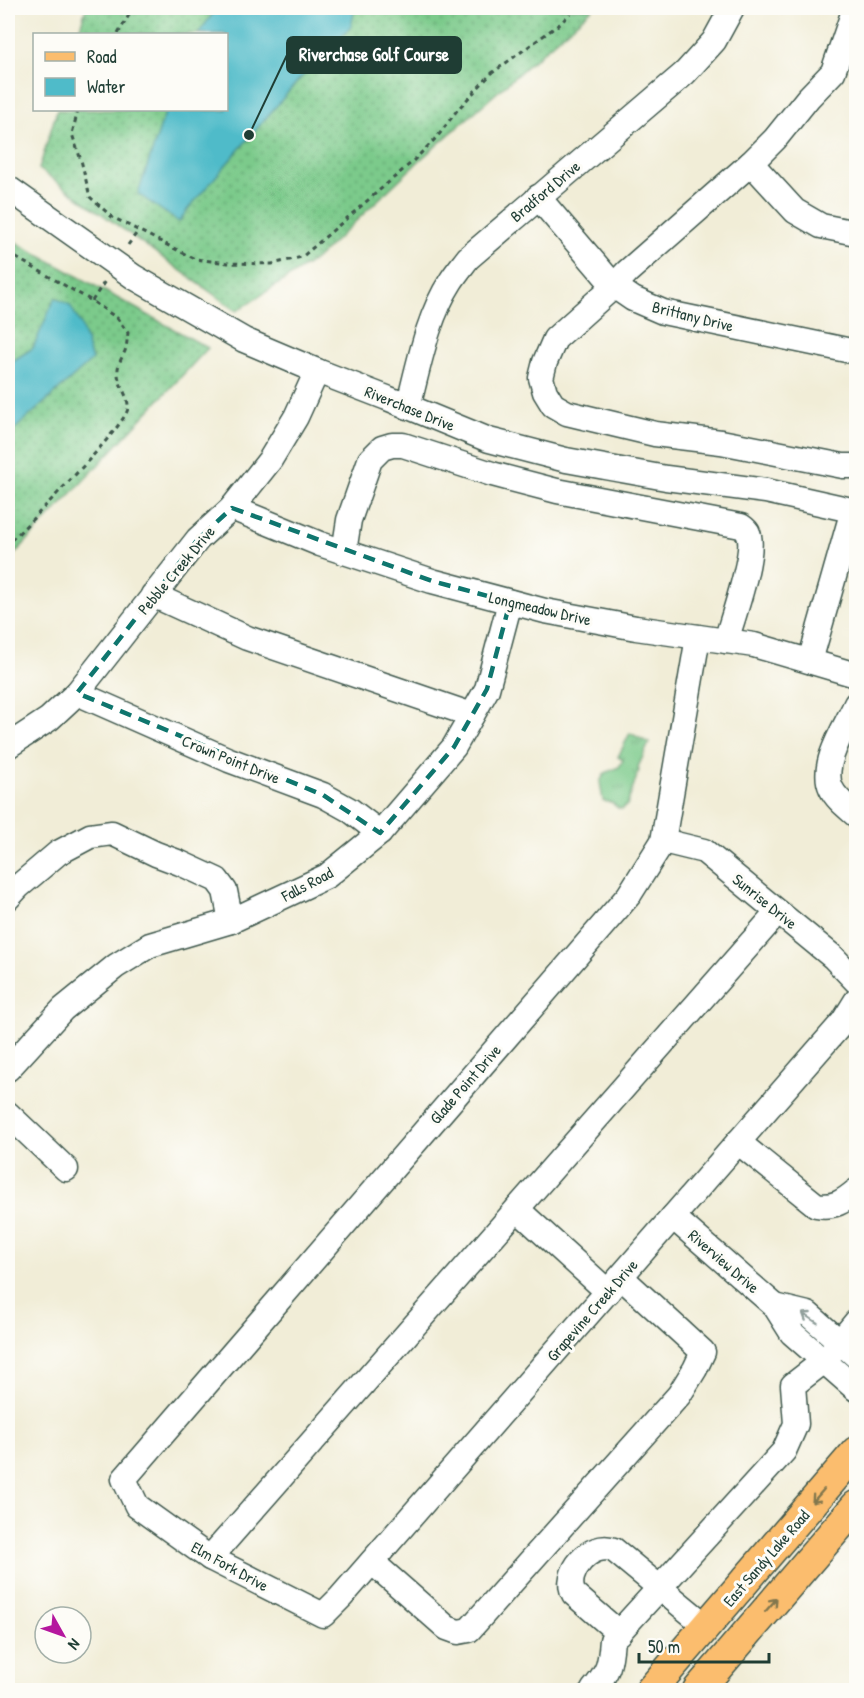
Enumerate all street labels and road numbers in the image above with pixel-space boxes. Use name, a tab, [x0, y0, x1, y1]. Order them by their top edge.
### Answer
street label: Bradford Drive	[505, 155, 585, 227]
street label: Brittany Drive	[650, 295, 737, 337]
street label: Riverchase Drive	[362, 380, 459, 436]
street label: Pebble Creek Drive	[132, 520, 220, 619]
street label: Longmeadow Drive	[487, 586, 594, 631]
street label: Crown Point Drive	[179, 729, 284, 789]
street label: Falls Road	[277, 861, 337, 907]
street label: Sunrise Drive	[728, 868, 802, 934]
street label: Glade Point Drive	[424, 1039, 506, 1128]
street label: Riverview Drive	[684, 1224, 765, 1298]
street label: Grapevine Creek Drive	[541, 1254, 643, 1366]
street label: East Sandy Lake Road	[718, 1505, 814, 1611]
street label: Elm Fork Drive	[188, 1536, 273, 1597]

